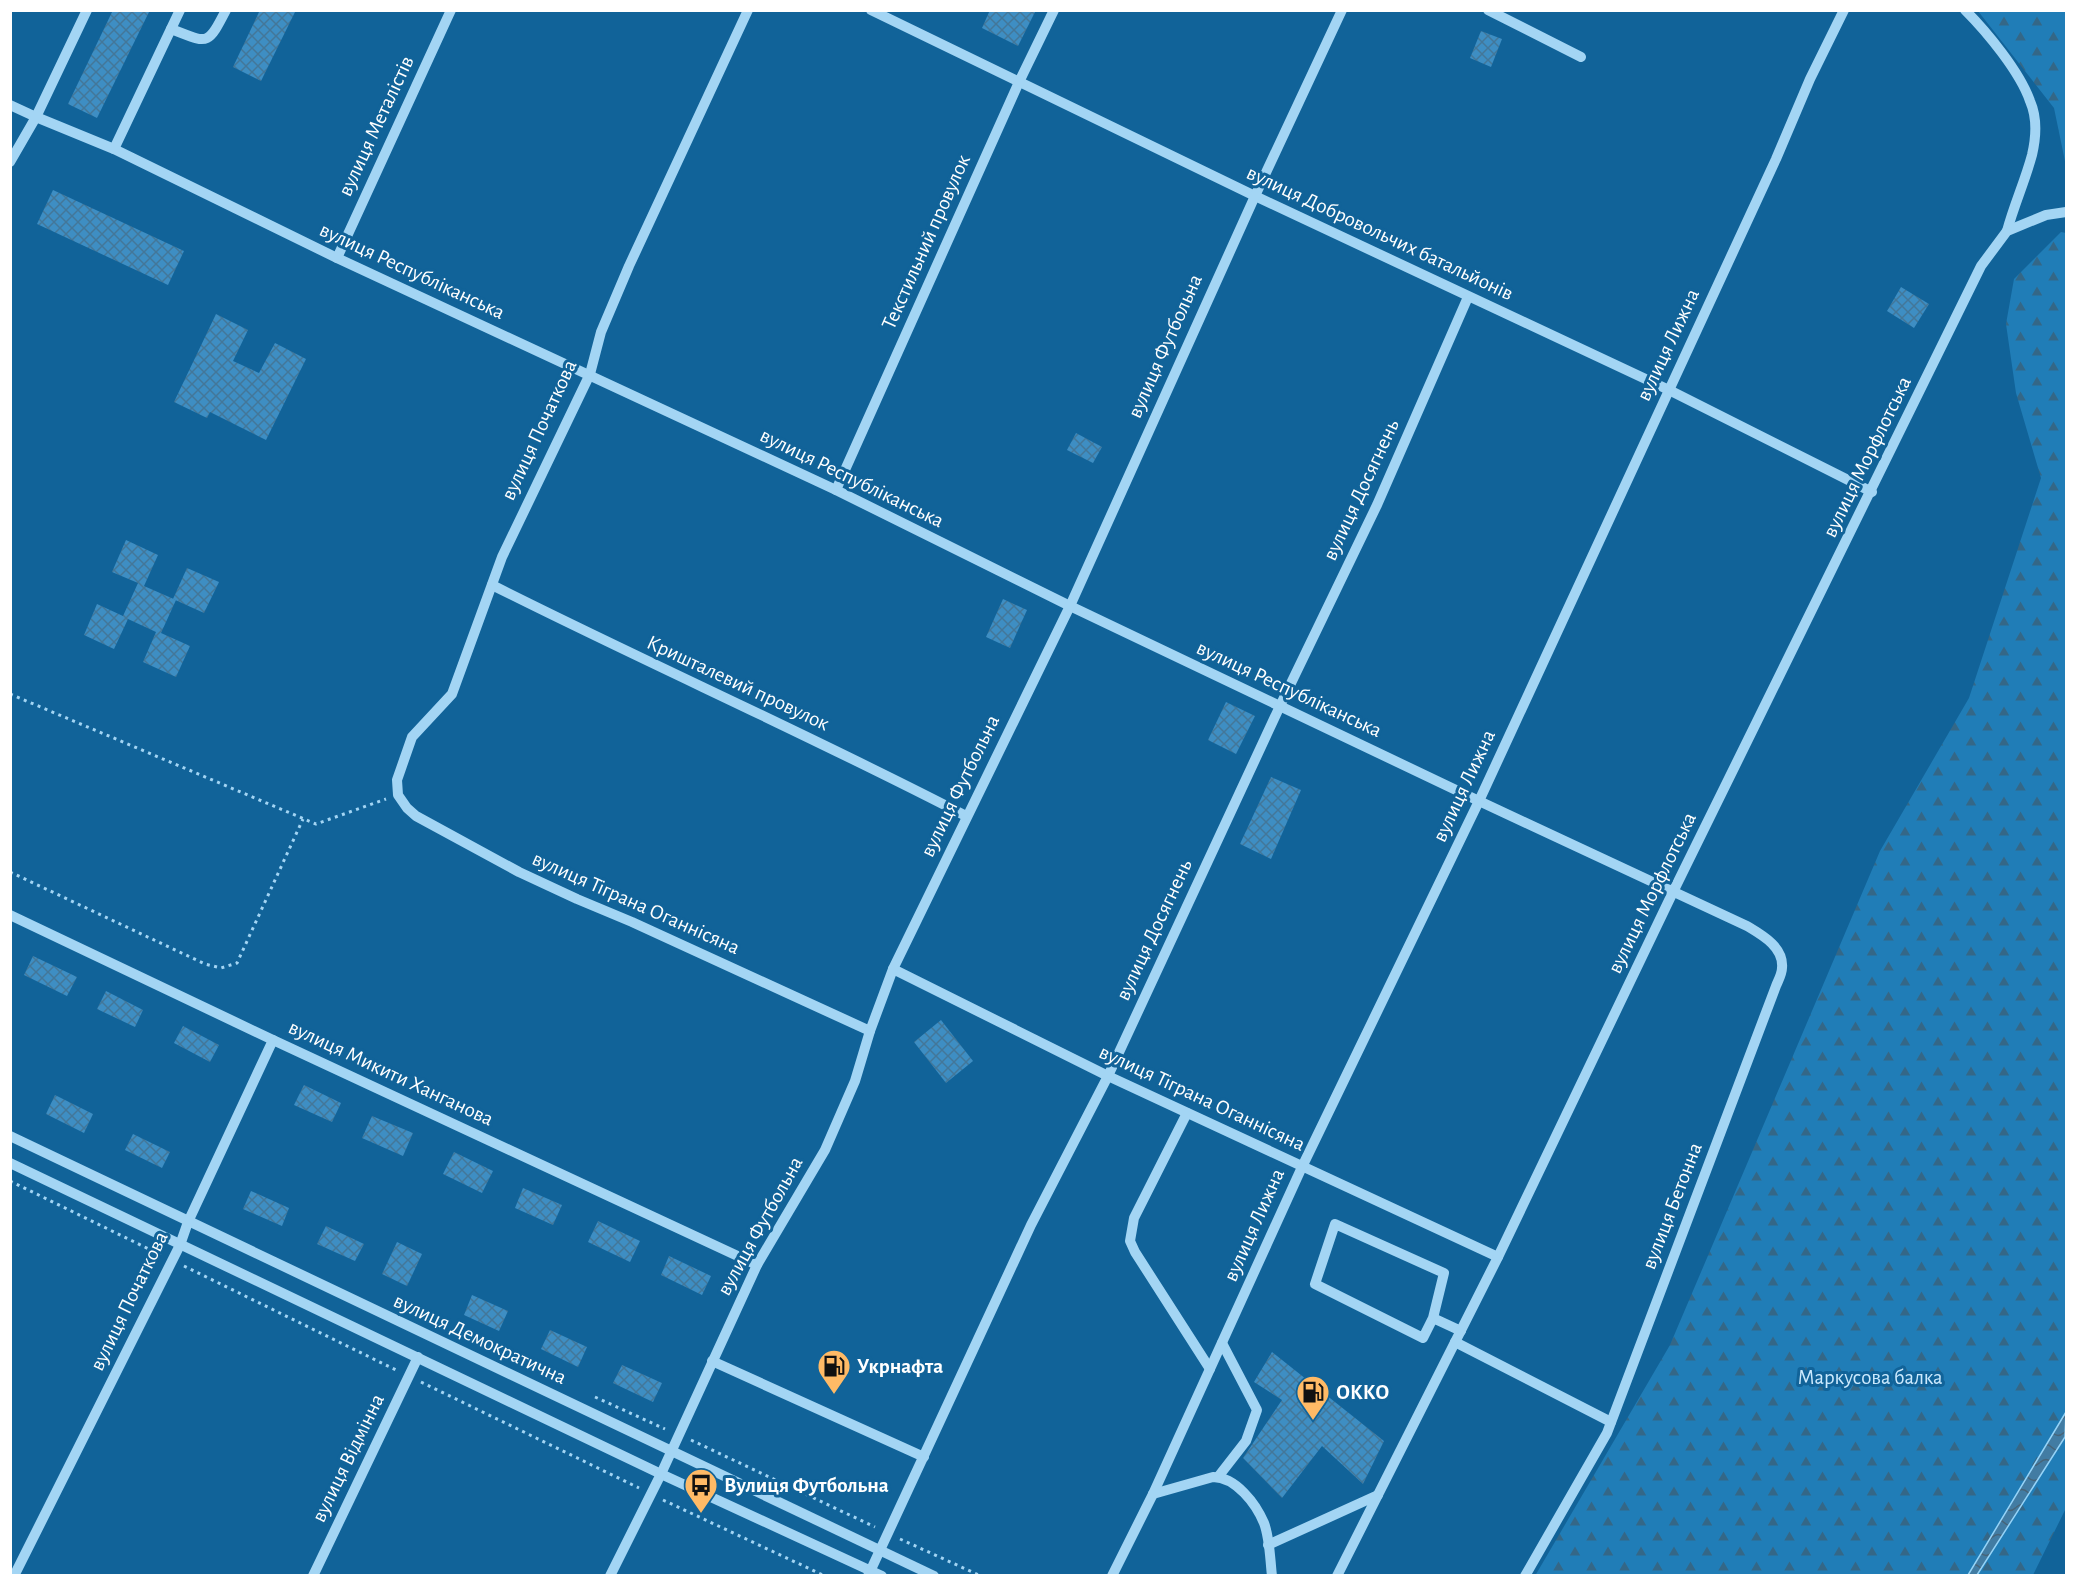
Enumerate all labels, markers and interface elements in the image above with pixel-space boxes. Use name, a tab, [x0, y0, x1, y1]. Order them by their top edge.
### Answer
street label: вулиця Металістів	[334, 53, 418, 199]
street label: Текстильний провулок	[878, 151, 974, 332]
street label: вулиця Добровольчих батальйонів	[1243, 162, 1517, 304]
street label: вулиця Республіканська	[316, 219, 508, 323]
street label: вулиця Футбольна	[1124, 271, 1206, 421]
street label: вулиця Лижна	[1633, 285, 1703, 404]
street label: вулиця Початкова	[497, 356, 581, 503]
street label: вулиця Морфлотська	[1819, 373, 1915, 541]
street label: вулиця Досягнень	[1319, 416, 1403, 564]
street label: вулиця Республіканська	[757, 424, 948, 532]
street label: Кришталевий провулок	[643, 631, 833, 735]
street label: вулиця Республіканська	[1193, 637, 1385, 741]
street label: вулиця Футбольна	[917, 711, 1004, 860]
street label: вулиця Лижна	[1429, 726, 1499, 845]
street label: вулиця Морфлотська	[1604, 809, 1700, 977]
street label: вулиця Тіграна Оганнісяна	[529, 848, 743, 958]
street label: вулиця Досягнень	[1112, 856, 1196, 1004]
street label: вулиця Микити Ханганова	[285, 1016, 497, 1130]
street label: вулиця Тіграна Оганнісяна	[1096, 1041, 1309, 1155]
street label: вулиця Бетонна	[1638, 1139, 1706, 1272]
street label: вулиця Футбольна	[713, 1153, 807, 1299]
street label: вулиця Лижна	[1220, 1165, 1288, 1285]
street label: вулиця Початкова	[86, 1228, 172, 1374]
street label: вулиця Демократична	[390, 1290, 570, 1388]
fuel station icon: Укрнафта	[816, 1348, 852, 1395]
place label: Укрнафта	[857, 1356, 943, 1377]
park label: Маркусова балка	[1797, 1367, 1943, 1388]
fuel station icon: ОККО	[1295, 1374, 1331, 1421]
place label: ОККО	[1336, 1382, 1389, 1403]
street label: вулиця Відмінна	[308, 1390, 388, 1525]
bus stop icon: Вулиця Футбольна	[683, 1467, 719, 1514]
place label: Вулиця Футбольна	[724, 1475, 889, 1496]

